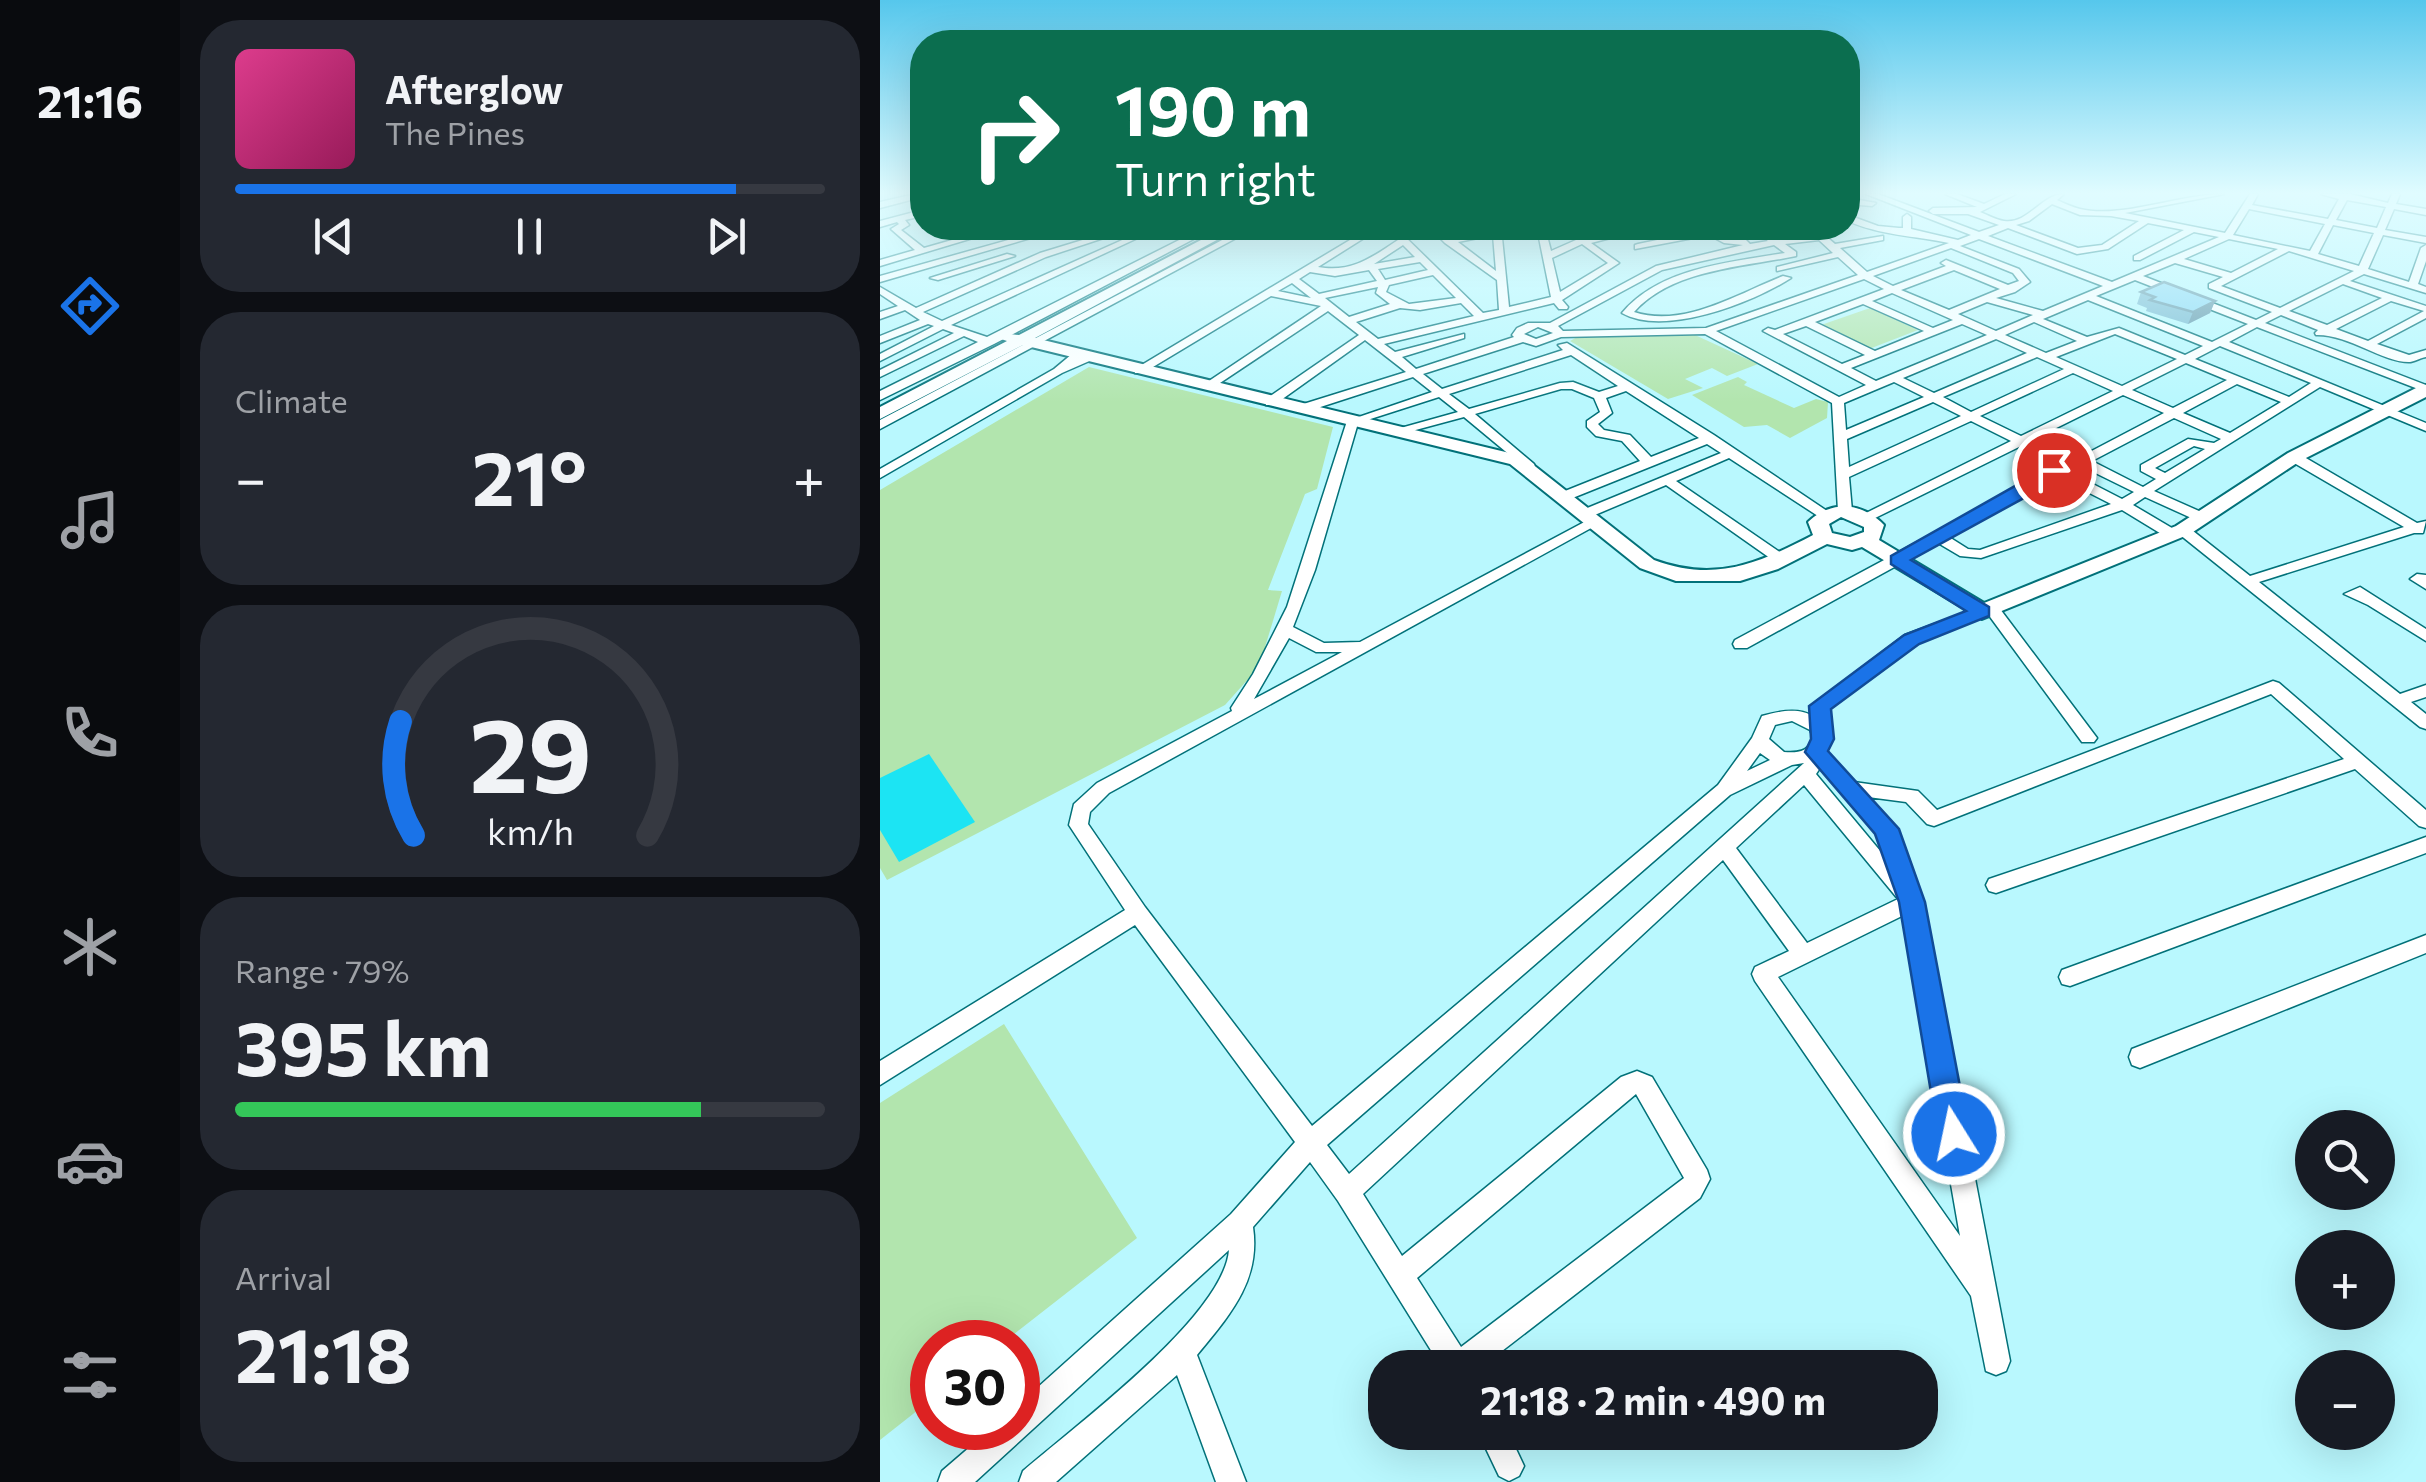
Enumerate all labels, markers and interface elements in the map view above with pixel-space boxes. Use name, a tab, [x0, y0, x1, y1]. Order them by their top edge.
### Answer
text: Afterglow	[385, 65, 563, 112]
text: 190 m	[1115, 65, 1311, 150]
icon: right	[950, 70, 1080, 200]
text: 21:16	[37, 72, 143, 127]
text: The Pines	[385, 112, 525, 152]
text: Turn right	[1115, 150, 1316, 205]
icon: previous	[306, 209, 361, 264]
icon: pause	[502, 209, 557, 264]
icon: next	[699, 209, 754, 264]
icon: directions	[55, 271, 125, 341]
text: Climate	[235, 380, 348, 420]
pin	[2012, 428, 2097, 513]
text: 21°	[472, 430, 587, 521]
text: −	[235, 443, 266, 510]
text: +	[793, 443, 825, 510]
icon: arrive	[2027, 443, 2082, 498]
icon: music	[55, 485, 125, 555]
text: 29	[469, 687, 591, 814]
icon: phone	[55, 698, 125, 768]
text: km/h	[487, 809, 573, 852]
icon: climate	[55, 912, 125, 982]
text: Range · 79%	[235, 950, 410, 990]
text: 395 km	[235, 1000, 492, 1091]
position arrow	[1902, 1082, 2006, 1186]
map controls	[2295, 1110, 2395, 1450]
button: search	[2295, 1110, 2395, 1210]
icon: car	[55, 1126, 125, 1196]
button: +	[2295, 1230, 2395, 1330]
text: Arrival	[235, 1257, 332, 1297]
text: 21:18	[235, 1307, 412, 1398]
speed limit sign: 30	[910, 1320, 1040, 1450]
icon: filters	[55, 1340, 125, 1410]
button: −	[2295, 1350, 2395, 1450]
text: 21:18 · 2 min · 490 m	[1480, 1376, 1826, 1423]

